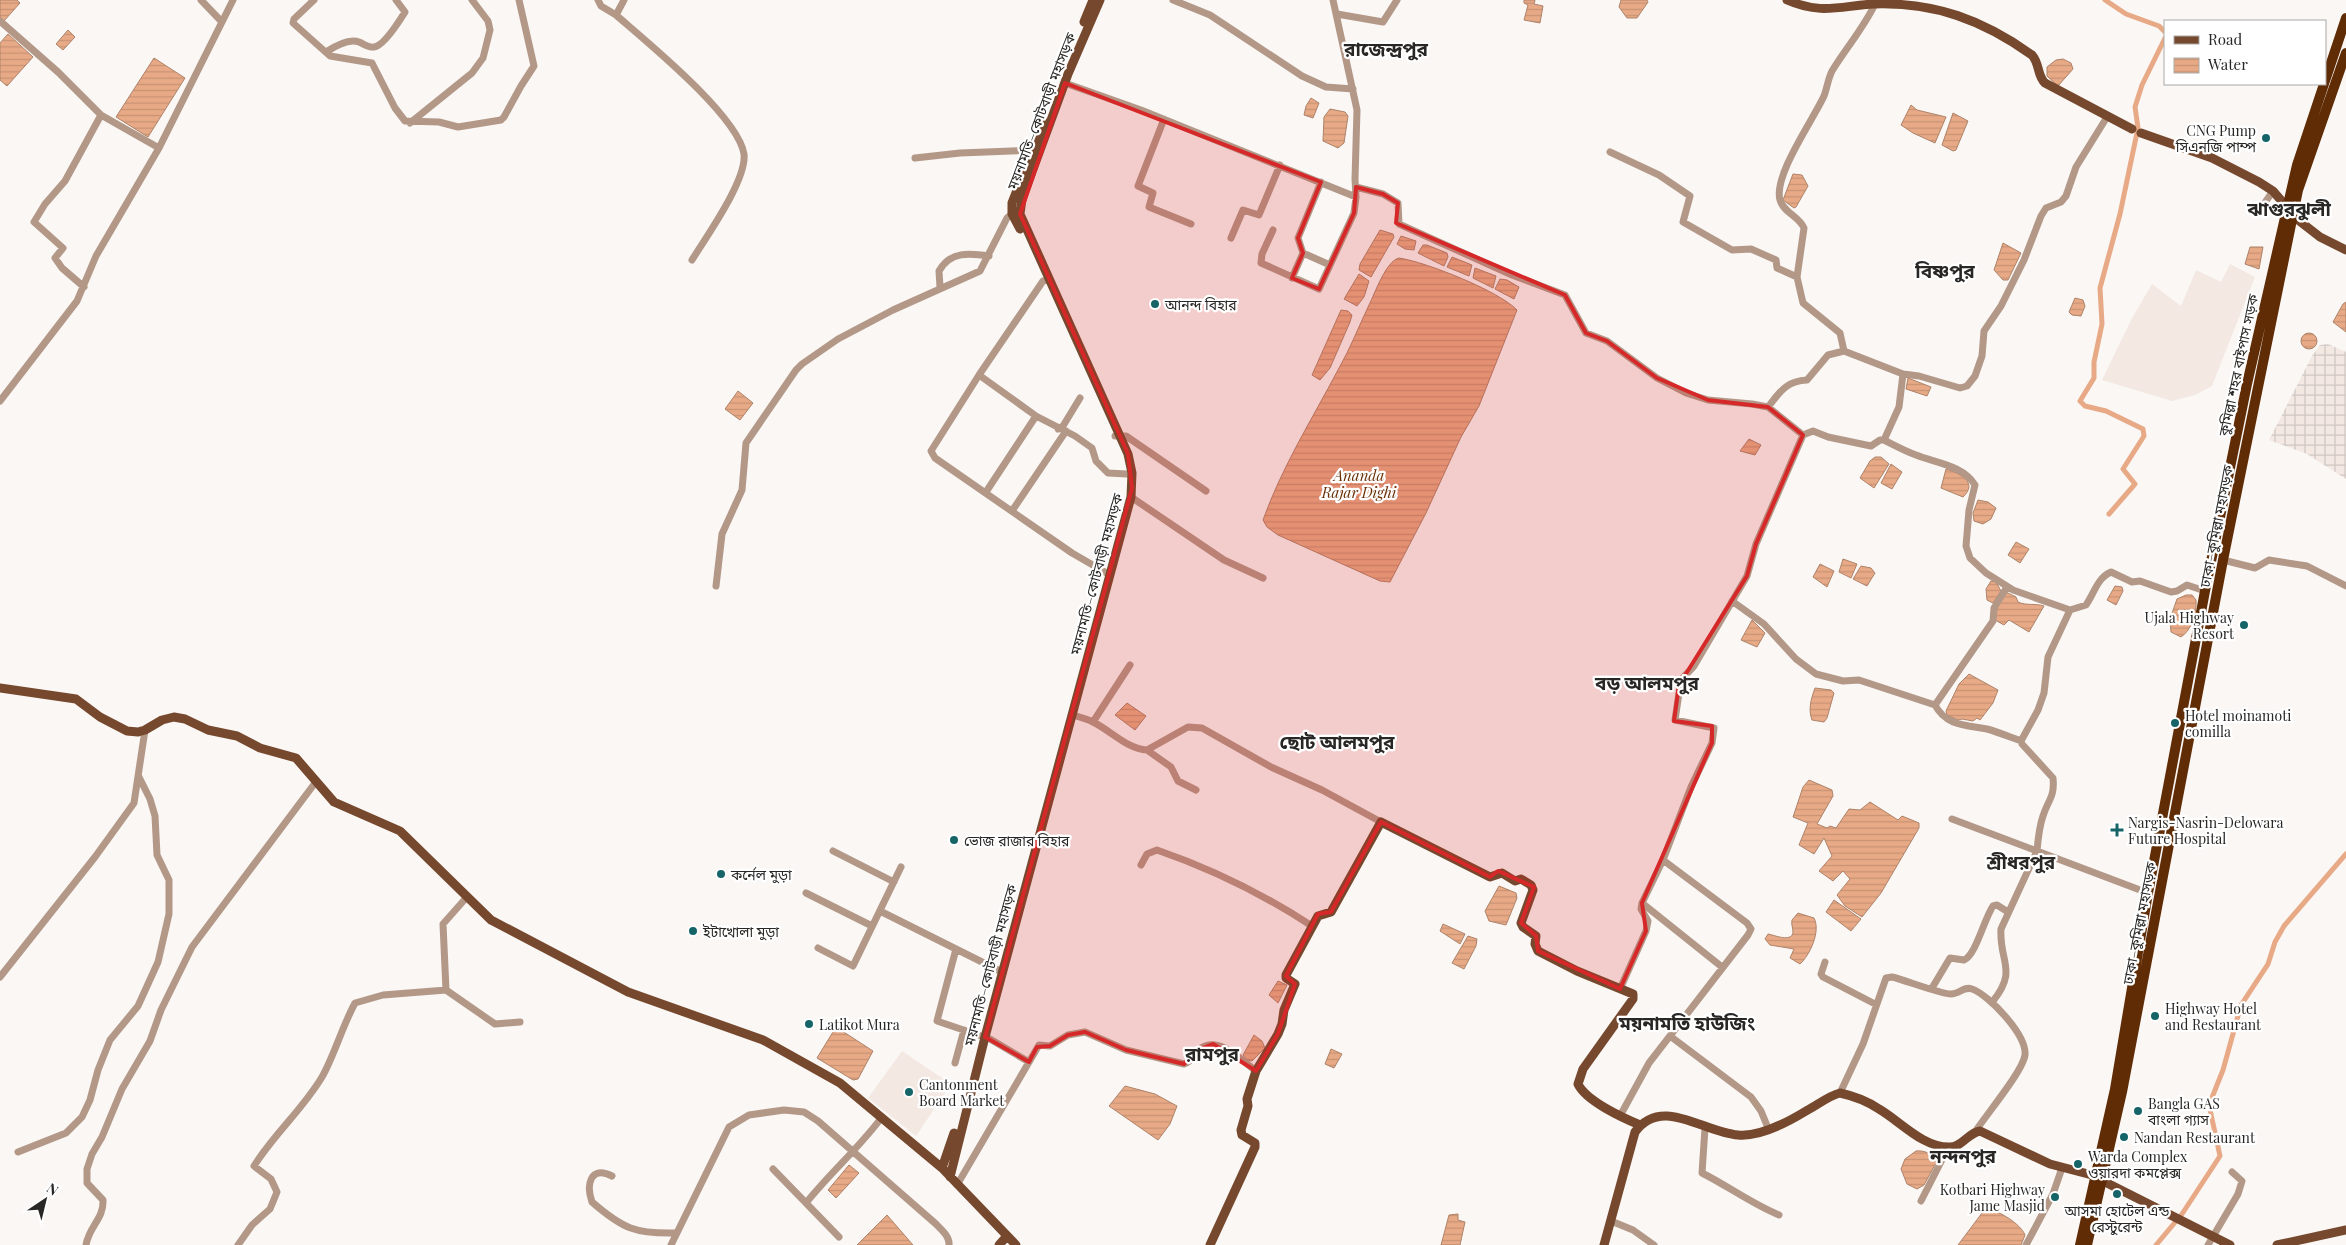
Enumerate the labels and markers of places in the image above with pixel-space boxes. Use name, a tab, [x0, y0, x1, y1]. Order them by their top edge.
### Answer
place label: CNG Pump সিএনজি পাম্প	[2175, 121, 2257, 156]
marker: CNG Pump সিএনজি পাম্প	[2260, 132, 2272, 144]
place label: আনন্দ বিহার	[1164, 295, 1237, 314]
marker: আনন্দ বিহার	[1149, 298, 1161, 310]
place label: Ujala Highway Resort	[2145, 608, 2235, 643]
marker: Ujala Highway Resort	[2238, 619, 2250, 631]
place label: Hotel moinamoti comilla	[2185, 706, 2291, 741]
marker: Hotel moinamoti comilla	[2169, 717, 2181, 729]
place label: Nargis-Nasrin-Delowara Future Hospital	[2128, 813, 2283, 848]
marker: Nargis-Nasrin-Delowara Future Hospital	[2110, 823, 2124, 837]
place label: ভোজ রাজার বিহার	[964, 831, 1070, 850]
marker: ভোজ রাজার বিহার	[948, 834, 960, 846]
place label: কর্নেল মুড়া	[730, 865, 792, 884]
marker: কর্নেল মুড়া	[715, 868, 727, 880]
place label: ইটাখোলা মুড়া	[702, 922, 779, 941]
marker: ইটাখোলা মুড়া	[687, 925, 699, 937]
place label: Highway Hotel and Restaurant	[2165, 999, 2262, 1034]
marker: Highway Hotel and Restaurant	[2149, 1010, 2161, 1022]
place label: Latikot Mura	[819, 1015, 900, 1034]
marker: Latikot Mura	[803, 1018, 815, 1030]
place label: Cantonment Board Market	[919, 1075, 1005, 1110]
marker: Cantonment Board Market	[903, 1086, 915, 1098]
place label: Bangla GAS বাংলা গ্যাস	[2147, 1094, 2220, 1129]
marker: Bangla GAS বাংলা গ্যাস	[2132, 1105, 2144, 1117]
place label: Nandan Restaurant	[2134, 1128, 2256, 1147]
marker: Nandan Restaurant	[2118, 1131, 2130, 1143]
place label: Warda Complex ওয়ারদা কমপ্লেক্স	[2087, 1147, 2188, 1182]
marker: Warda Complex ওয়ারদা কমপ্লেক্স	[2072, 1158, 2084, 1170]
place label: Kotbari Highway Jame Masjid	[1940, 1180, 2045, 1215]
marker: আসমা হোটেল এন্ড রেস্টুরেন্ট	[2111, 1188, 2123, 1200]
marker: Kotbari Highway Jame Masjid	[2049, 1191, 2061, 1203]
place label: আসমা হোটেল এন্ড রেস্টুরেন্ট	[2064, 1201, 2170, 1236]

